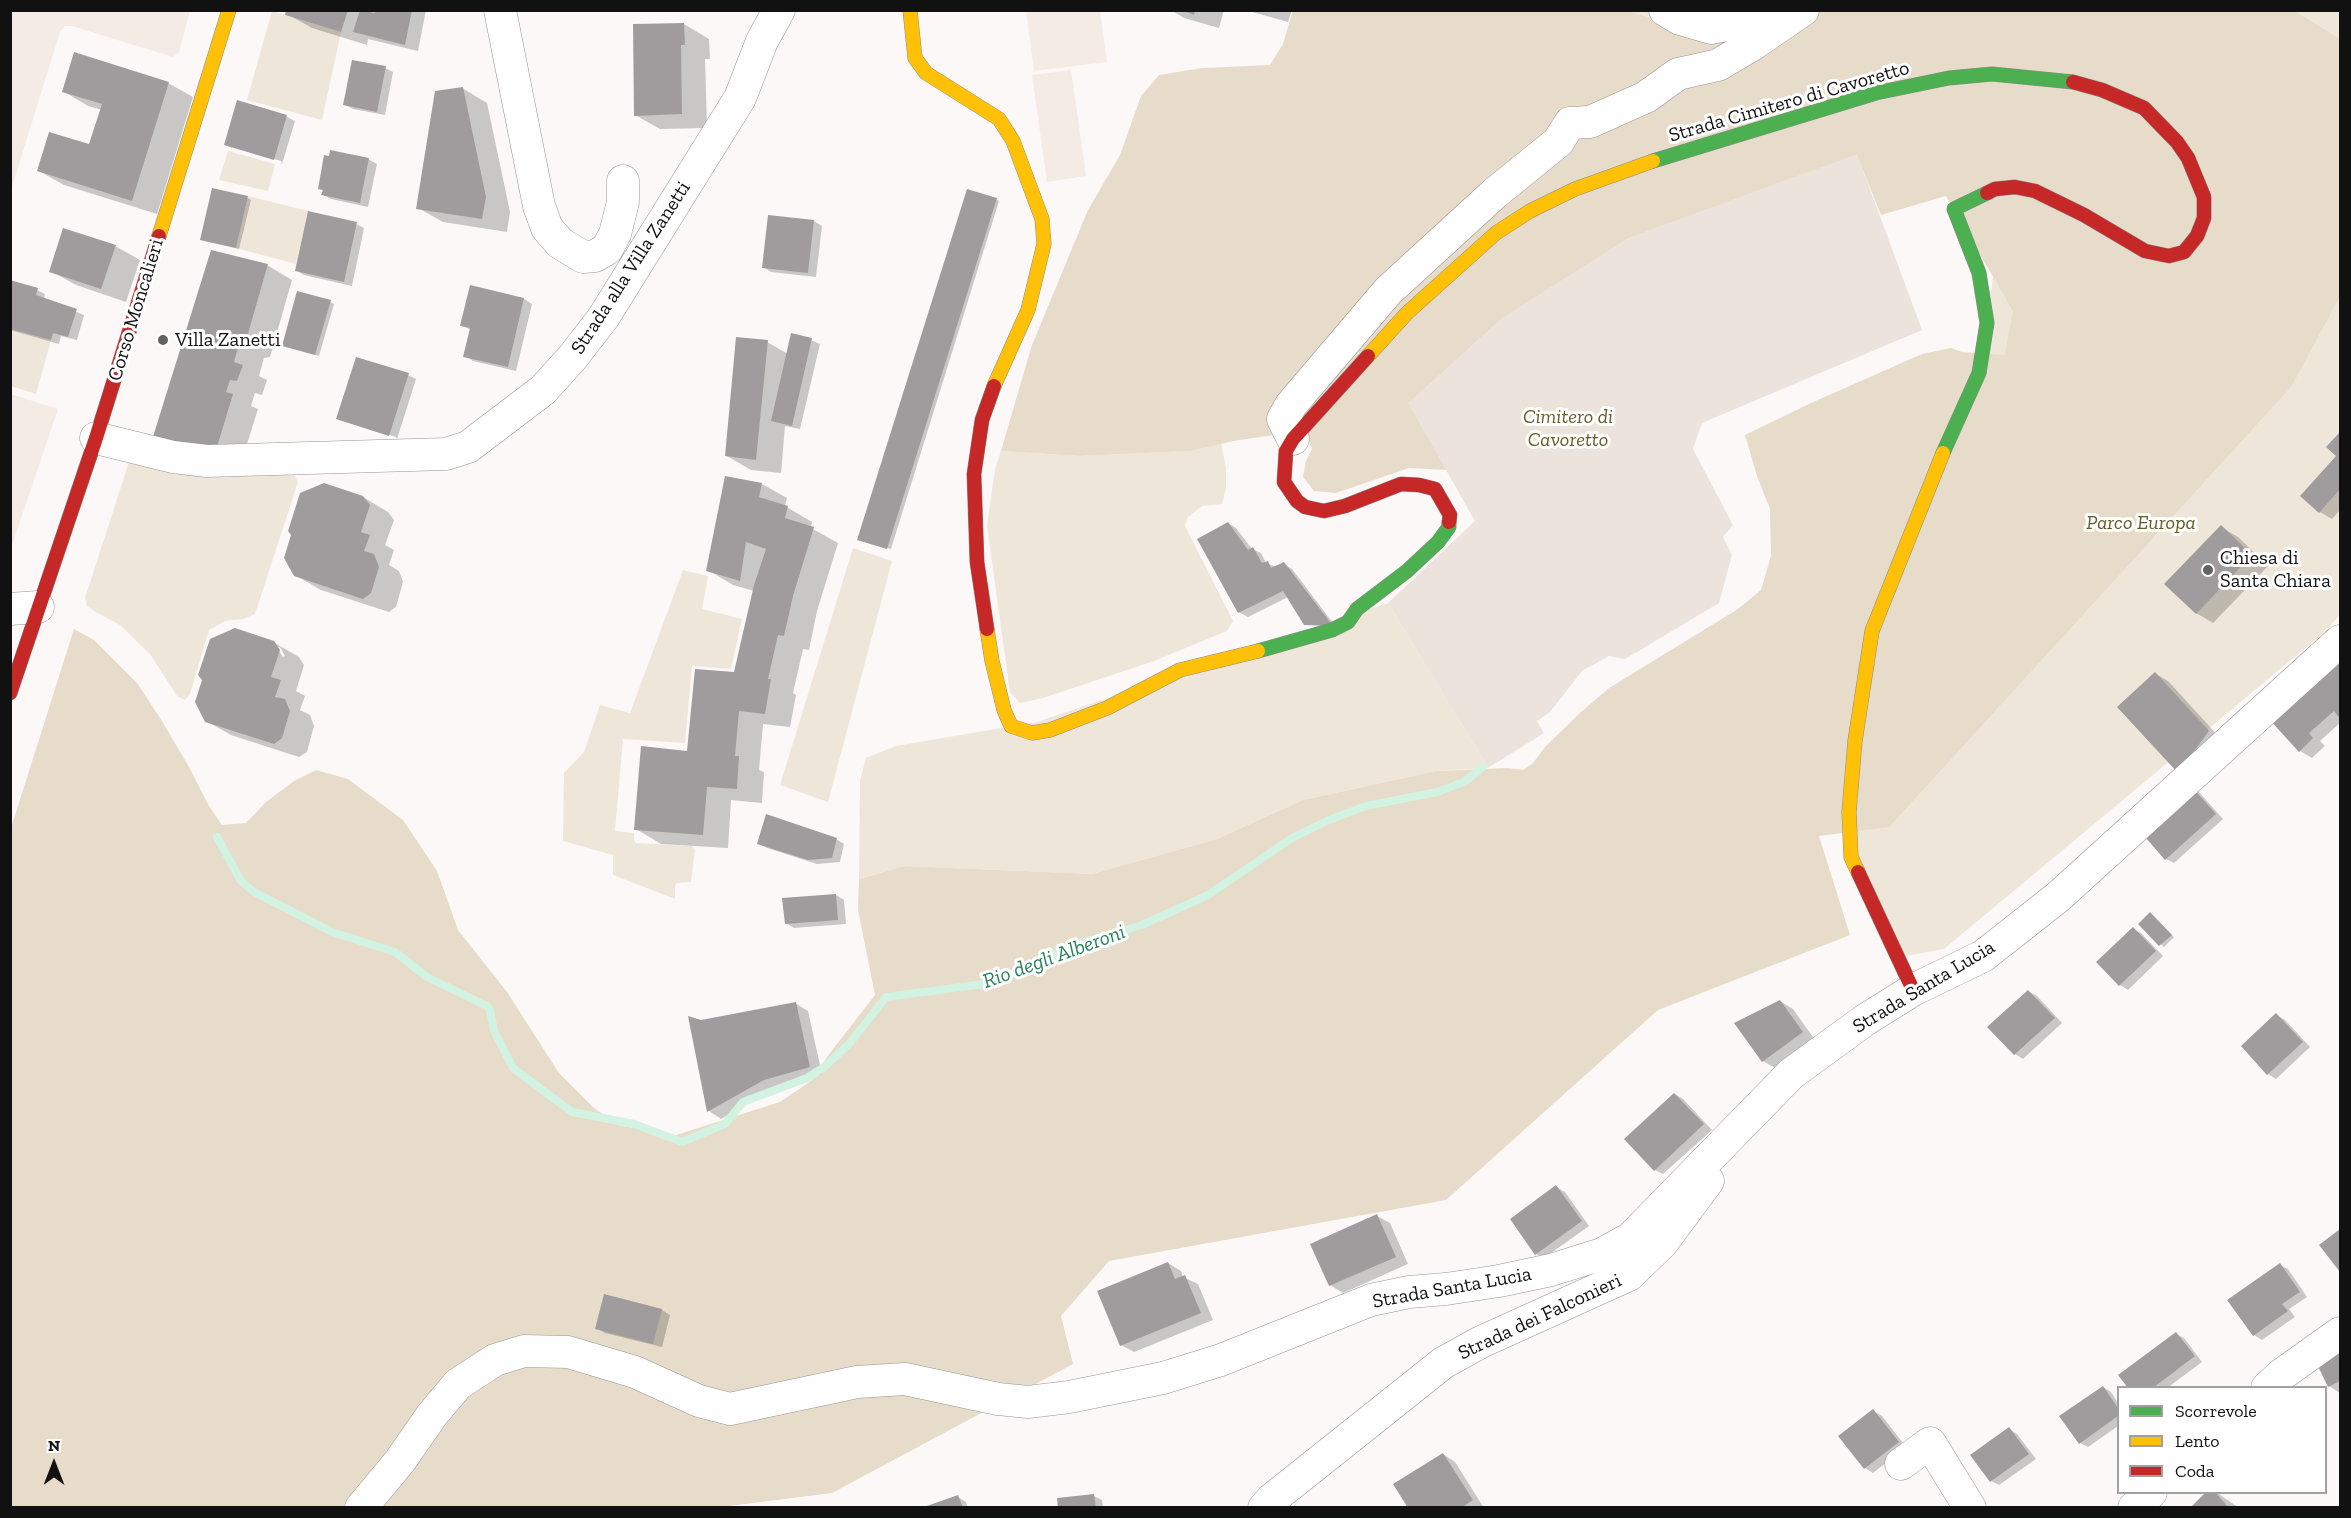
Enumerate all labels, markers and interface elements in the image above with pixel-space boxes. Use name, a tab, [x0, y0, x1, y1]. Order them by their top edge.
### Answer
street label: Strada Cimitero di Cavoretto	[1666, 56, 1912, 148]
street label: Strada alla Villa Zanetti	[566, 177, 696, 359]
street label: Corso Moncalieri	[103, 236, 169, 384]
place label: Villa Zanetti	[175, 328, 280, 352]
marker: Villa Zanetti	[156, 333, 170, 347]
park label: Cimitero di Cavoretto	[1523, 405, 1613, 452]
park label: Parco Europa	[2086, 511, 2196, 535]
place label: Chiesa di Santa Chiara	[2220, 546, 2331, 593]
marker: Chiesa di Santa Chiara	[2201, 563, 2215, 577]
water label: Rio degli Alberoni	[979, 920, 1129, 994]
street label: Strada Santa Lucia	[1849, 935, 1999, 1039]
street label: Strada Santa Lucia	[1371, 1262, 1533, 1314]
street label: Strada dei Falconieri	[1454, 1269, 1626, 1365]
legend	[2117, 1386, 2327, 1494]
text: Scorrevole	[2175, 1400, 2257, 1422]
text: Lento	[2175, 1430, 2220, 1452]
north arrow	[24, 1434, 84, 1494]
text: N	[48, 1436, 60, 1455]
text: Coda	[2175, 1460, 2214, 1482]

